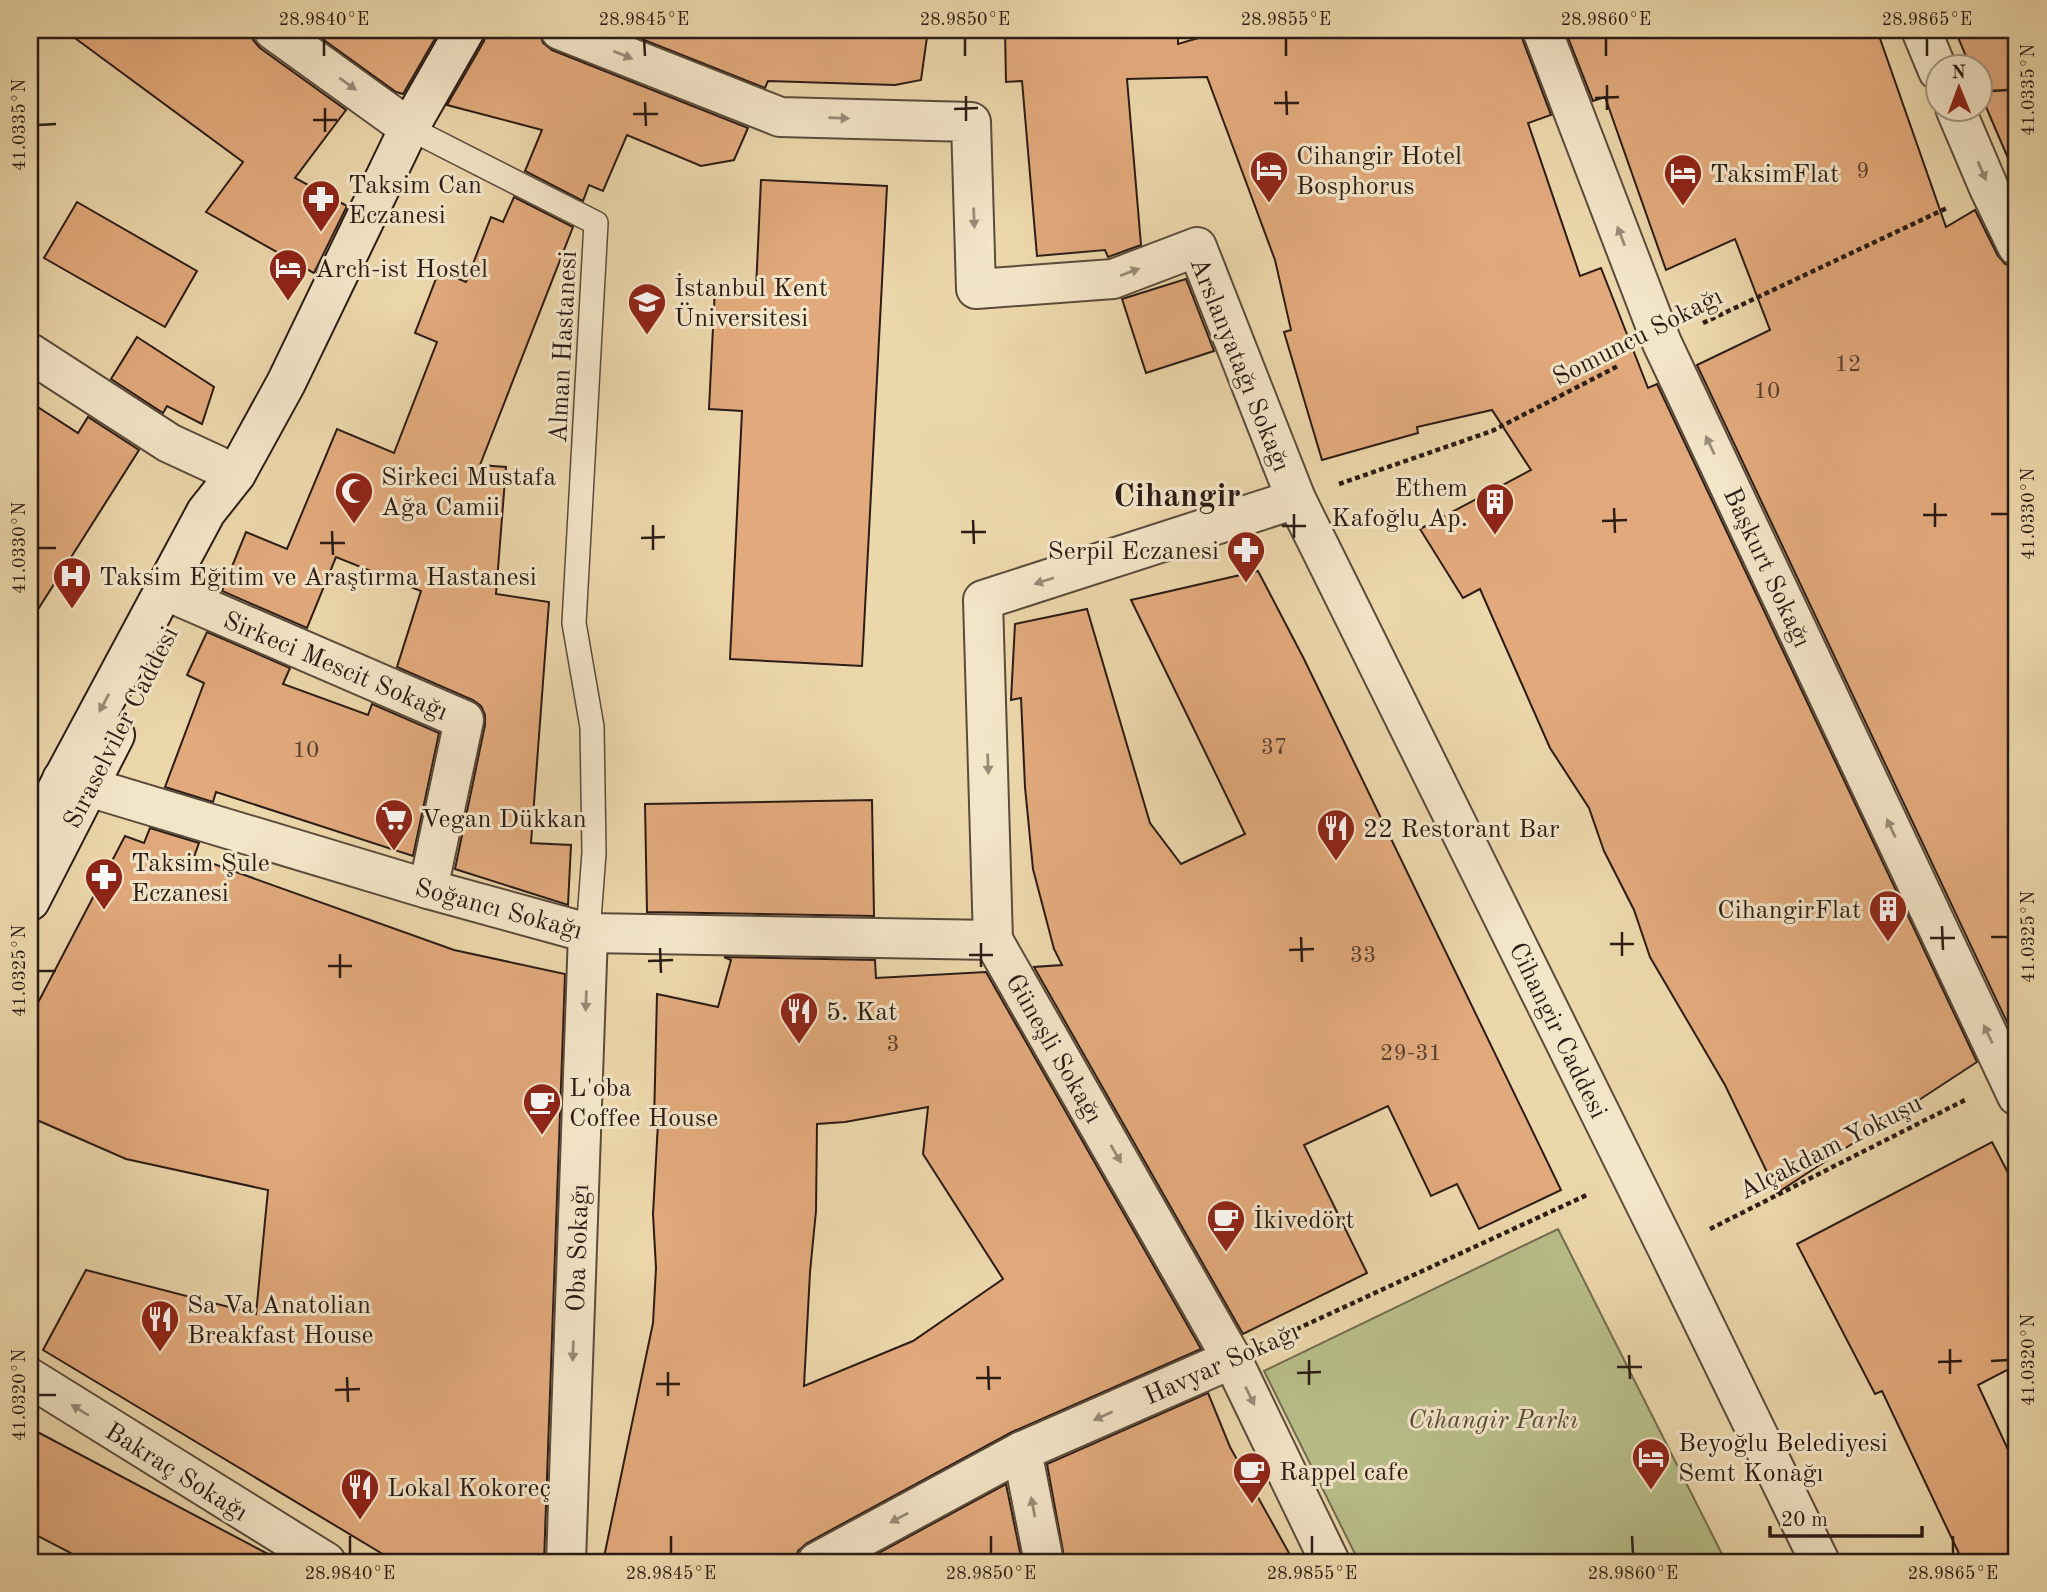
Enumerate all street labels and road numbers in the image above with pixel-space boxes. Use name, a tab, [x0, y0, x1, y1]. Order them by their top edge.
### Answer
street label: Alman Hastanesi	[546, 250, 582, 444]
street label: Arslanyatağı Sokağı	[1184, 254, 1294, 475]
street label: Somuncu Sokağı	[1549, 284, 1727, 392]
street label: Başkurt Sokağı	[1718, 484, 1815, 652]
street label: Sirkeci Mescit Sokağı	[219, 608, 451, 726]
street label: Sıraselviler Caddesi	[60, 623, 184, 833]
street label: Soğancı Sokağı	[412, 875, 585, 945]
street label: Cihangir Caddesi	[1503, 939, 1611, 1123]
street label: Güneşli Sokağı	[1000, 970, 1106, 1128]
street label: Alçakdam Yokuşu	[1735, 1090, 1927, 1205]
street label: Oba Sokağı	[564, 1184, 594, 1313]
street label: Havyar Sokağı	[1140, 1319, 1303, 1411]
street label: Bakraç Sokağı	[100, 1419, 252, 1527]

